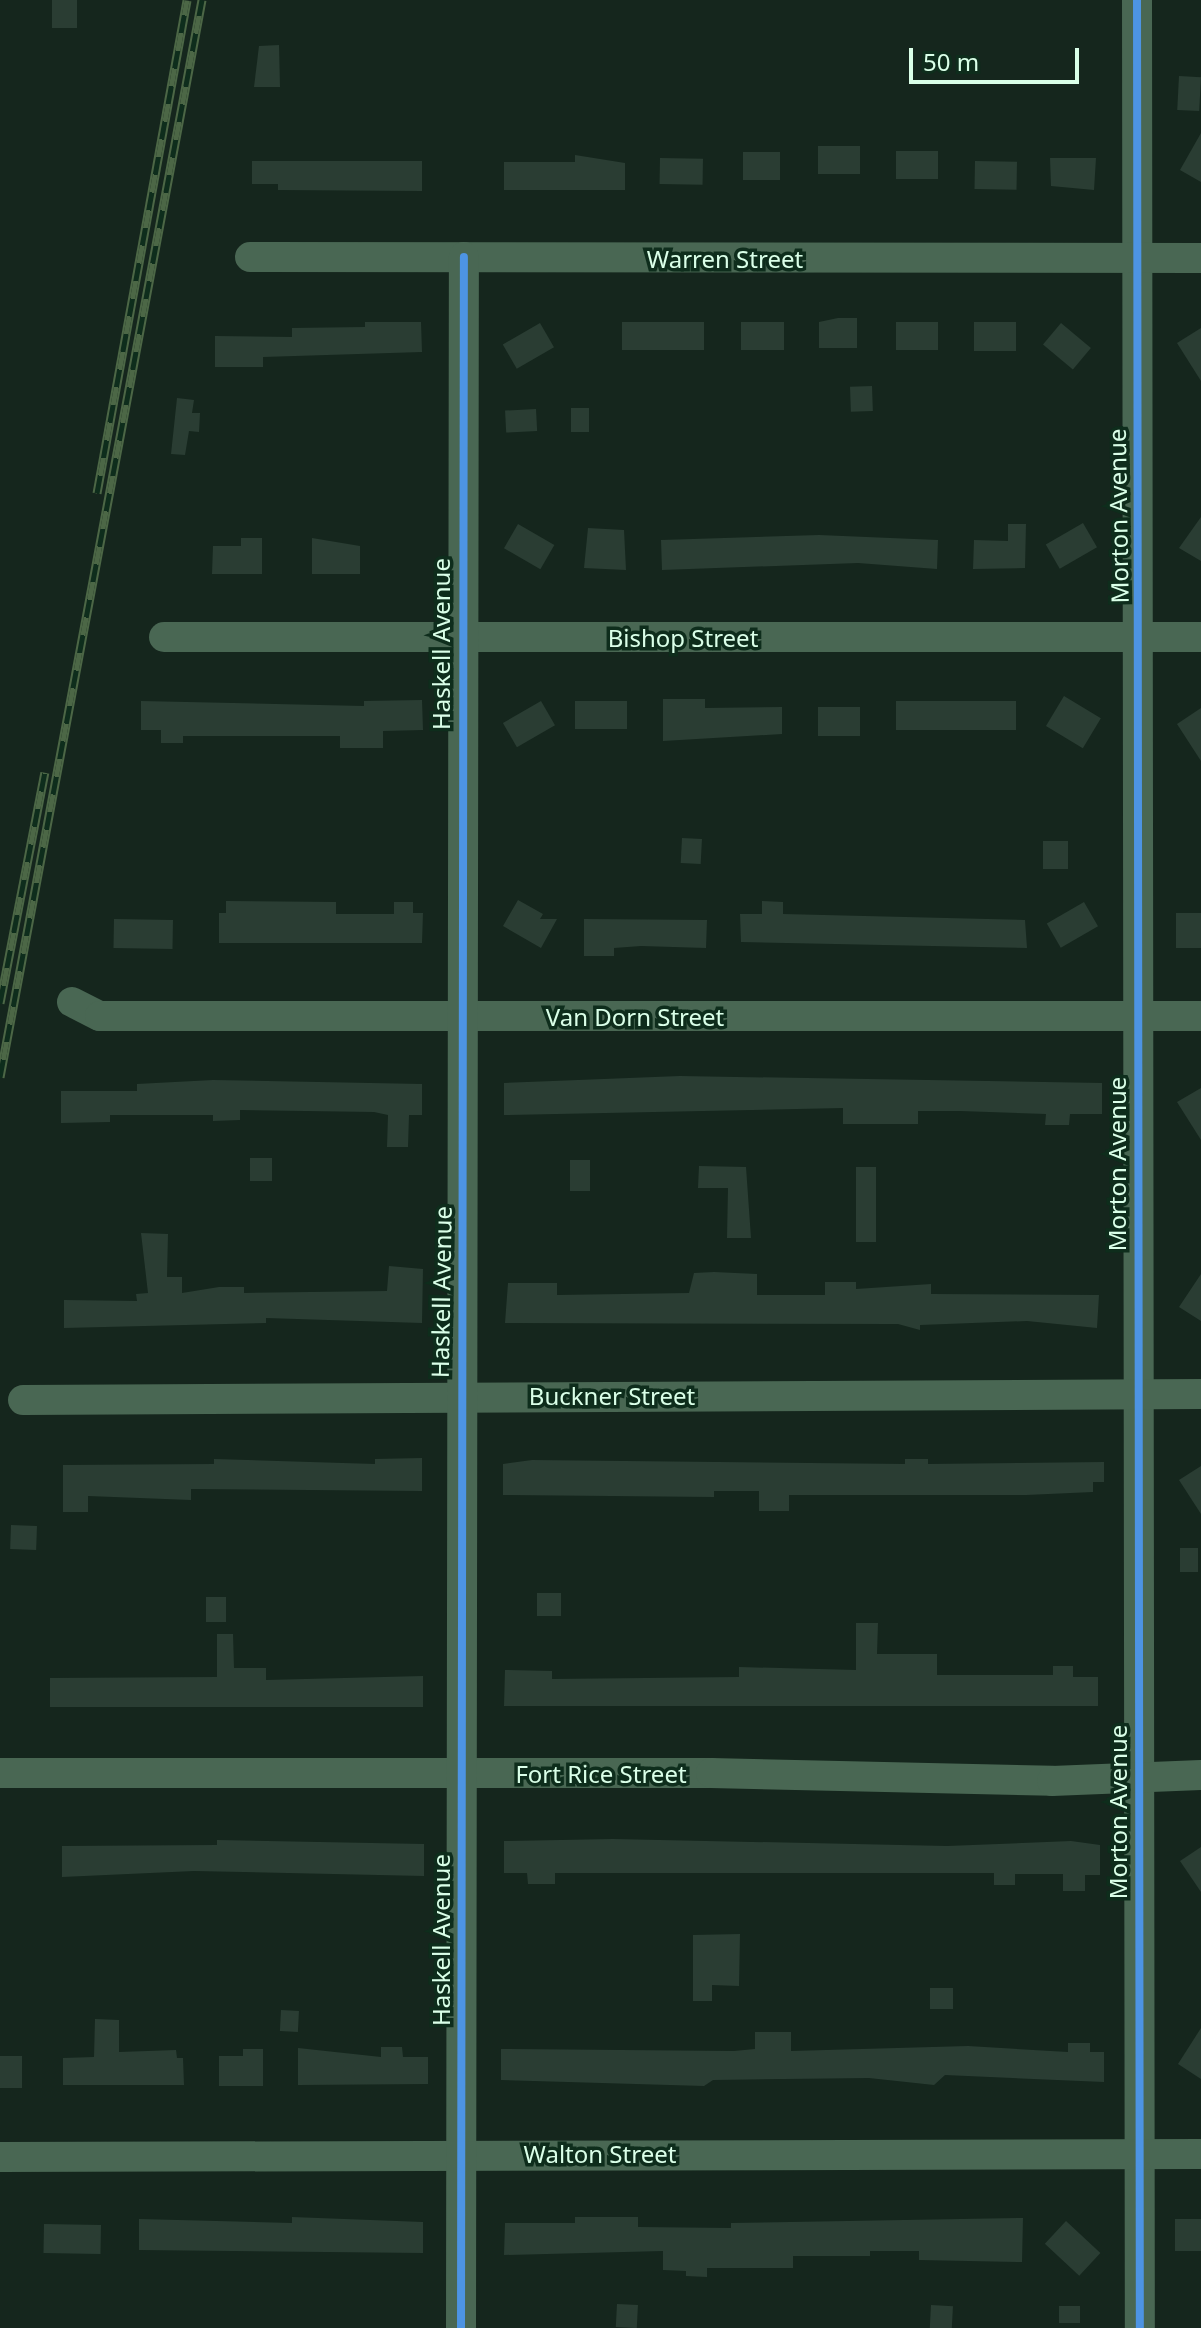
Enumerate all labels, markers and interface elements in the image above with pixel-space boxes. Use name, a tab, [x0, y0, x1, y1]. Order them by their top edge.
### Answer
scale bar	[913, 32, 1083, 82]
text: 50 m	[923, 45, 979, 78]
street label: Warren Street	[647, 245, 803, 273]
street label: Morton Avenue	[1102, 428, 1134, 604]
street label: Haskell Avenue	[427, 558, 455, 730]
street label: Bishop Street	[608, 624, 758, 652]
street label: Van Dorn Street	[546, 1003, 724, 1031]
street label: Morton Avenue	[1103, 1077, 1131, 1251]
street label: Haskell Avenue	[425, 1206, 457, 1378]
street label: Buckner Street	[529, 1382, 695, 1410]
street label: Morton Avenue	[1104, 1725, 1132, 1899]
street label: Fort Rice Street	[515, 1760, 687, 1788]
street label: Haskell Avenue	[427, 1854, 455, 2026]
street label: Walton Street	[524, 2140, 676, 2168]

